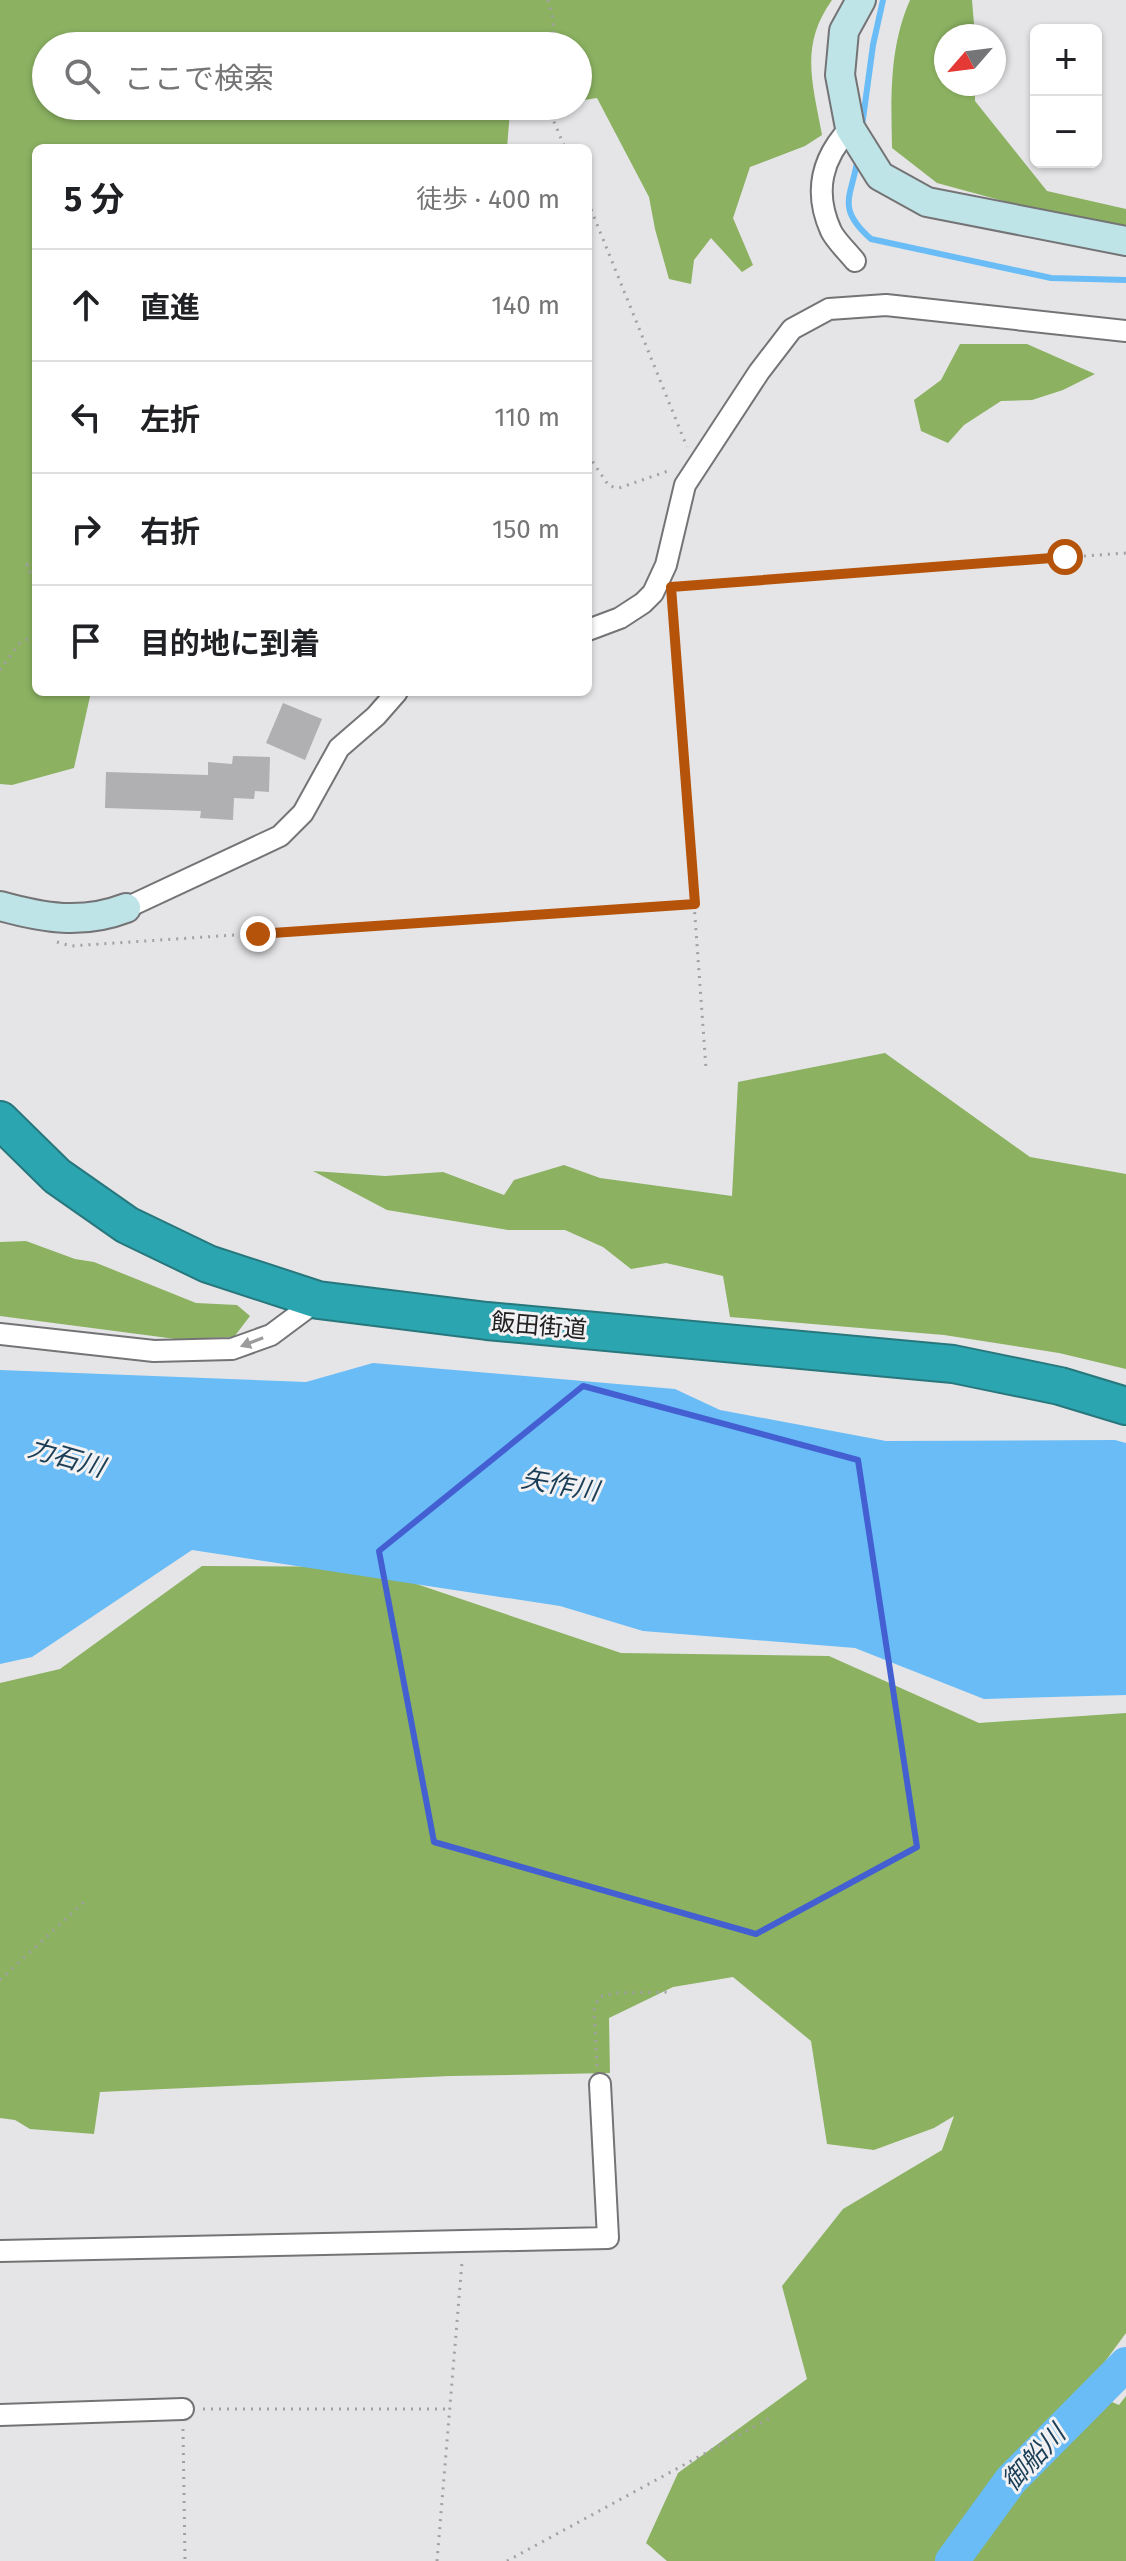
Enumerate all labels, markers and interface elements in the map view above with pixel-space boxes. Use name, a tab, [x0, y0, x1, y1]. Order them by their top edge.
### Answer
north arrow	[934, 24, 1006, 96]
map controls	[1030, 24, 1102, 168]
button: +	[1030, 24, 1102, 96]
search box	[32, 32, 592, 120]
icon: search	[60, 54, 104, 98]
text: ここで検索	[124, 61, 274, 97]
button: −	[1030, 96, 1102, 168]
text: 5 分	[64, 179, 124, 220]
text: 徒歩 · 400 m	[416, 184, 560, 215]
icon: ahead	[64, 283, 108, 327]
text: 直進	[140, 290, 200, 326]
text: 140 m	[491, 290, 560, 321]
icon: left	[64, 395, 108, 439]
text: 左折	[140, 402, 200, 438]
text: 110 m	[494, 402, 560, 433]
icon: right	[64, 507, 108, 551]
text: 右折	[140, 514, 200, 550]
text: 150 m	[492, 514, 560, 545]
route start	[1047, 539, 1083, 575]
icon: arrive	[64, 619, 108, 663]
text: 目的地に到着	[140, 626, 320, 662]
route end	[240, 916, 276, 952]
street label: 飯田街道	[490, 1308, 588, 1344]
one-way arrow	[240, 1336, 264, 1349]
water label: 力石川	[24, 1432, 111, 1484]
water label: 矢作川	[519, 1463, 604, 1508]
water label: 御船川	[996, 2417, 1074, 2497]

